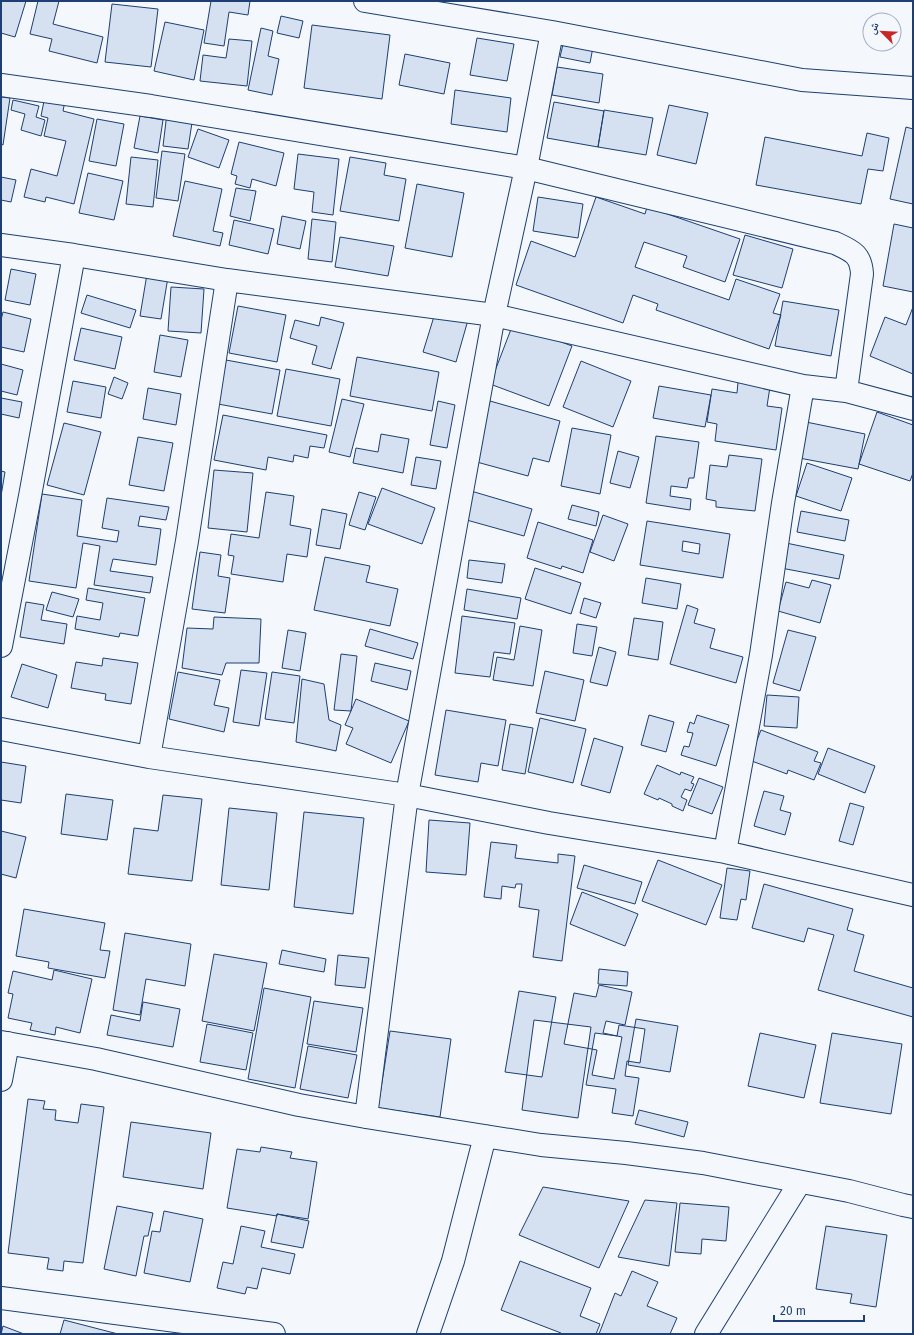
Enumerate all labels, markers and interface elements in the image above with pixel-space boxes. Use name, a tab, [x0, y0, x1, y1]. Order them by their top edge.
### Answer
north arrow	[862, 12, 902, 52]
text: ش	[865, 20, 883, 37]
scale bar	[774, 1297, 864, 1323]
text: 20 m	[780, 1304, 806, 1318]

